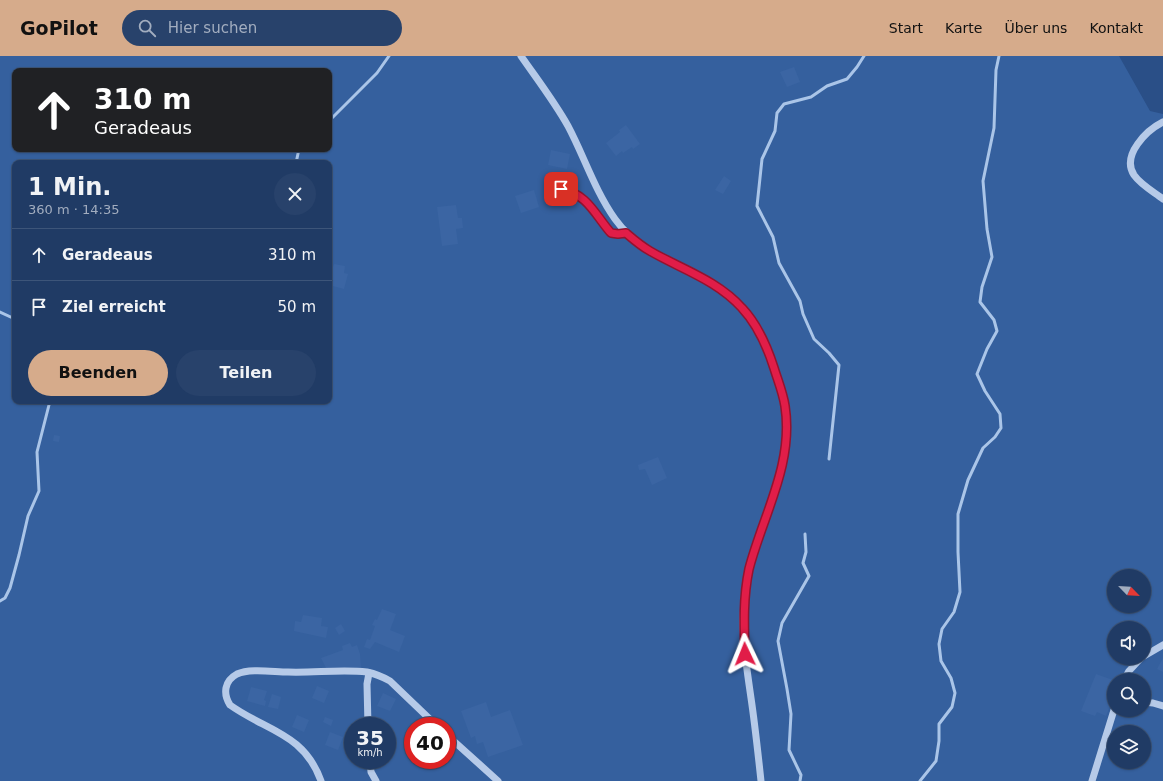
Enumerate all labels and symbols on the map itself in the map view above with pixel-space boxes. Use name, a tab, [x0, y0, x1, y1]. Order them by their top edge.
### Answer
pin	[544, 172, 578, 206]
north arrow	[1107, 569, 1151, 613]
position arrow	[724, 633, 766, 675]
speed limit sign: 40	[404, 717, 456, 769]

